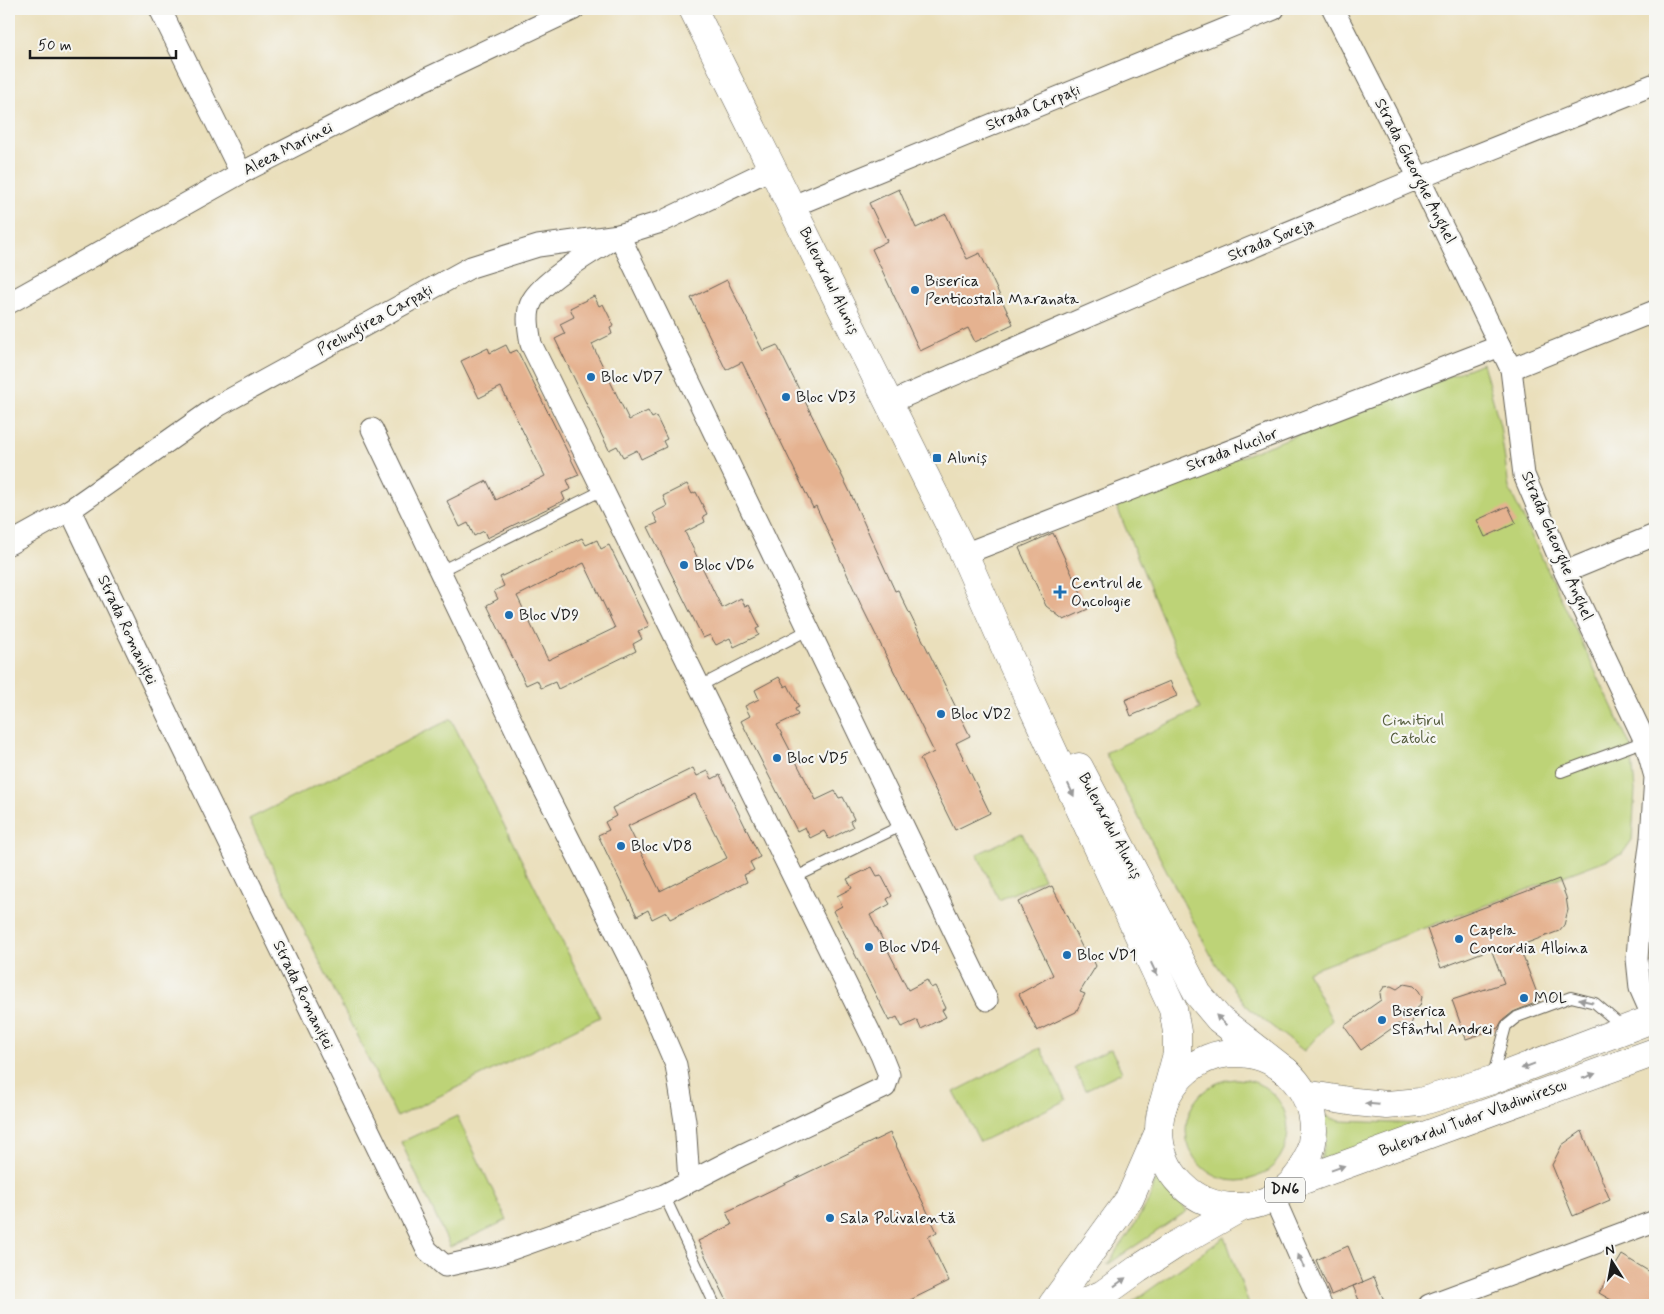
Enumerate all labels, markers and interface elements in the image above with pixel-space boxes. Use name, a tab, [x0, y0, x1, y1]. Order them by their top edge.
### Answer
scale bar	[30, 28, 176, 60]
text: 50 m	[38, 36, 72, 56]
street label: Strada Carpați	[983, 79, 1084, 136]
street label: Strada Gheorghe Anghel	[1368, 95, 1461, 248]
street label: Aleea Marinei	[240, 117, 336, 181]
street label: Strada Soveja	[1225, 213, 1318, 267]
street label: Bulevardul Aluniș	[794, 224, 864, 338]
place label: Biserica Penticostala Maranata	[925, 271, 1079, 310]
street label: Prelungirea Carpați	[313, 279, 437, 361]
marker: Biserica Penticostala Maranata	[909, 284, 921, 296]
place label: Bloc VD7	[601, 367, 663, 388]
marker: Bloc VD7	[585, 371, 597, 383]
place label: Bloc VD3	[796, 387, 856, 408]
marker: Bloc VD3	[780, 391, 792, 403]
street label: Strada Nucilor	[1183, 423, 1281, 477]
place label: Aluniș	[947, 448, 987, 469]
marker: Aluniș	[931, 452, 943, 464]
street label: Strada Gheorghe Anghel	[1515, 468, 1598, 624]
place label: Bloc VD6	[694, 555, 754, 576]
marker: Bloc VD6	[678, 559, 690, 571]
street label: Strada Romaniței	[92, 572, 162, 688]
place label: Centrul de Oncologie	[1071, 573, 1143, 612]
marker: Centrul de Oncologie	[1053, 585, 1067, 599]
place label: Bloc VD9	[519, 605, 579, 626]
marker: Bloc VD9	[503, 609, 515, 621]
place label: Bloc VD2	[951, 704, 1011, 725]
marker: Bloc VD2	[935, 708, 947, 720]
park label: Cimitirul Catolic	[1382, 710, 1444, 749]
place label: Bloc VD5	[787, 748, 849, 769]
marker: Bloc VD5	[771, 752, 783, 764]
street label: Bulevardul Aluniș	[1073, 769, 1147, 883]
one-way arrow	[1067, 783, 1075, 797]
place label: Bloc VD8	[631, 836, 692, 857]
marker: Bloc VD8	[615, 840, 627, 852]
place label: Capela Concordia Albina	[1469, 920, 1588, 959]
marker: Capela Concordia Albina	[1453, 933, 1465, 945]
street label: Strada Romaniței	[267, 937, 339, 1053]
place label: Bloc VD4	[879, 937, 941, 958]
marker: Bloc VD4	[863, 941, 875, 953]
place label: Bloc VD1	[1077, 945, 1136, 966]
marker: Bloc VD1	[1061, 949, 1073, 961]
one-way arrow	[1151, 962, 1159, 976]
place label: MOL	[1534, 988, 1567, 1009]
marker: MOL	[1518, 992, 1530, 1004]
one-way arrow	[1578, 997, 1593, 1005]
place label: Biserica Sfântul Andrei	[1392, 1001, 1493, 1040]
one-way arrow	[1216, 1014, 1228, 1026]
marker: Biserica Sfântul Andrei	[1376, 1014, 1388, 1026]
one-way arrow	[1520, 1062, 1535, 1070]
one-way arrow	[1582, 1072, 1597, 1080]
street label: Bulevardul Tudor Vladimirescu	[1376, 1074, 1570, 1162]
one-way arrow	[1363, 1100, 1379, 1108]
one-way arrow	[1330, 1163, 1345, 1171]
road number: DN6	[1265, 1178, 1305, 1202]
place label: Sala Polivalentă	[840, 1208, 956, 1229]
marker: Sala Polivalentă	[824, 1212, 836, 1224]
north arrow	[1586, 1236, 1636, 1286]
text: N	[1603, 1240, 1616, 1260]
one-way arrow	[1297, 1254, 1305, 1268]
one-way arrow	[1113, 1276, 1126, 1287]

